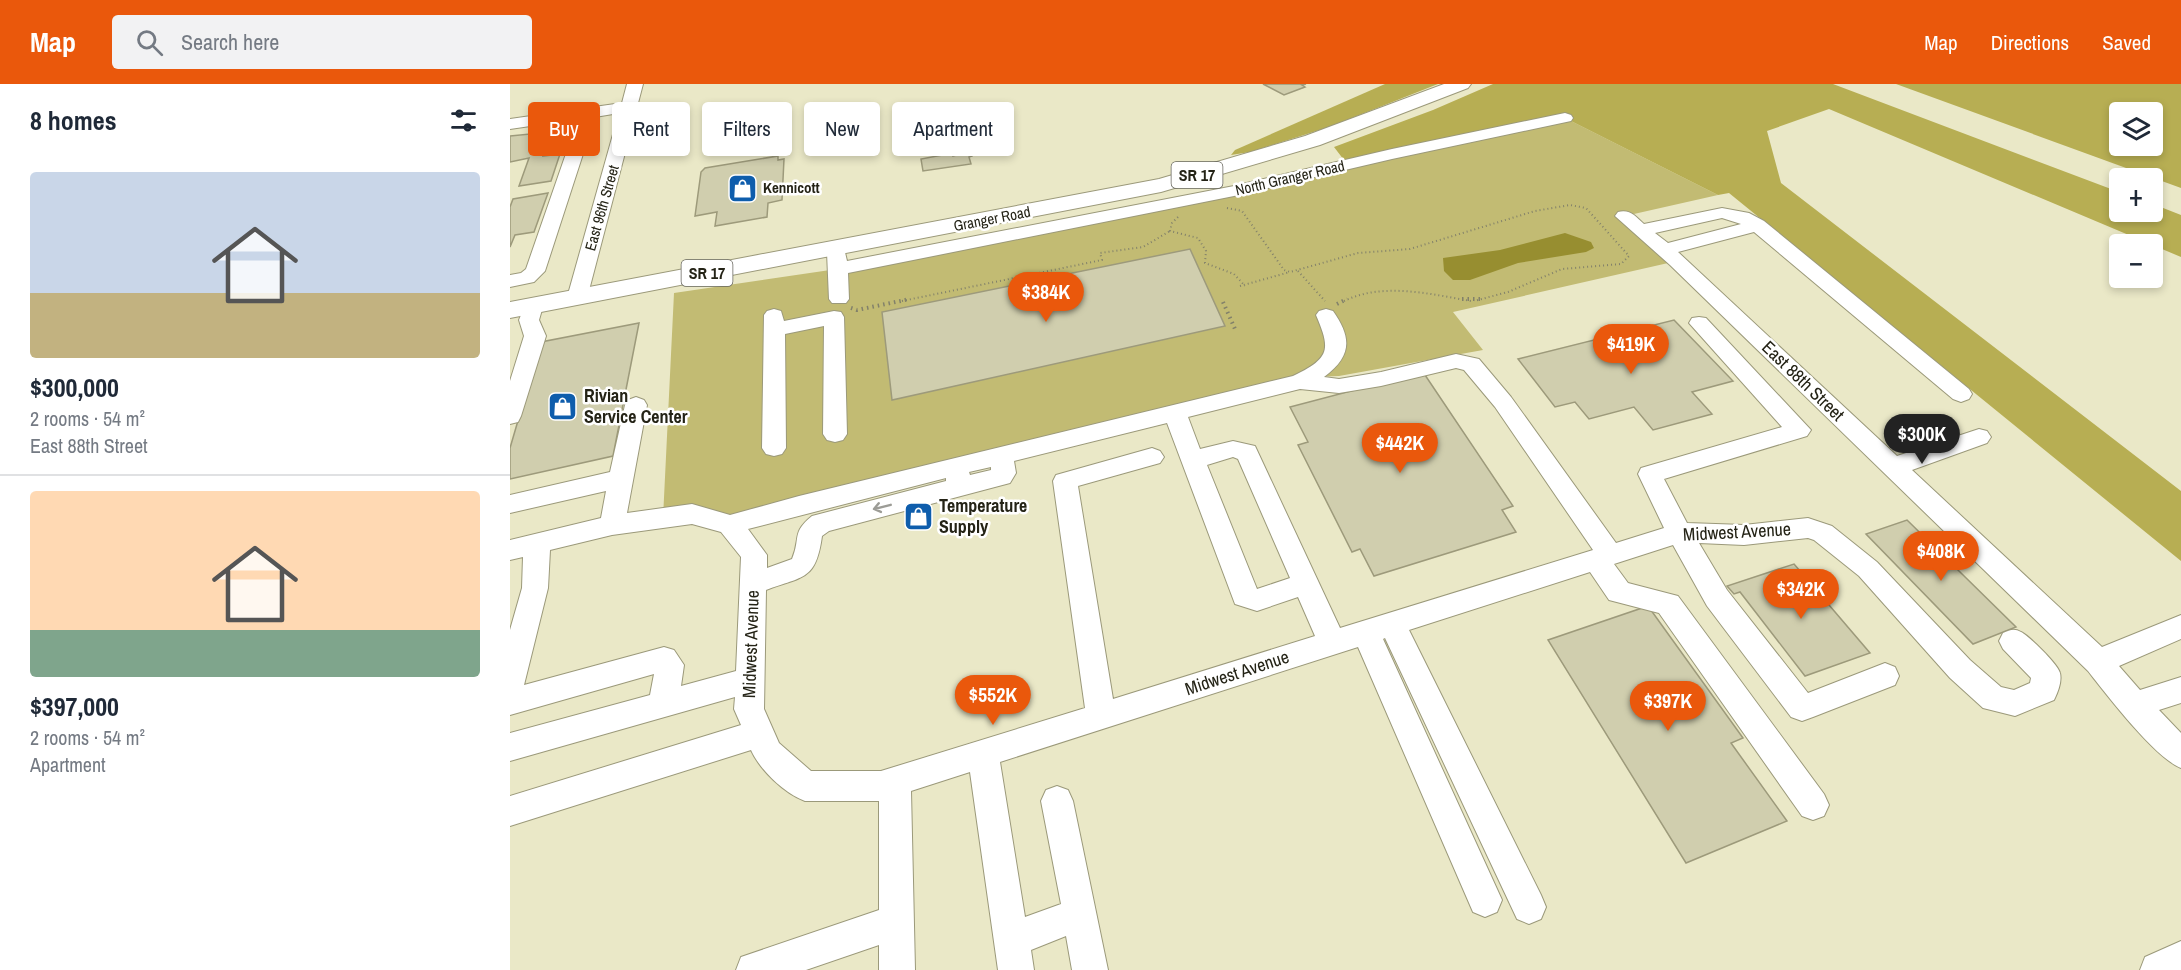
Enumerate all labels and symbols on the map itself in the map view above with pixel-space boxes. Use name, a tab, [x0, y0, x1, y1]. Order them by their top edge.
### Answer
street label: North Granger Road	[1233, 155, 1347, 200]
street label: East 96th Street	[579, 162, 624, 253]
road number: SR 17	[1172, 162, 1222, 188]
shop icon: Kennicott	[726, 172, 758, 204]
place label: Kennicott	[763, 177, 820, 198]
street label: Granger Road	[952, 201, 1032, 236]
road number: SR 17	[682, 260, 732, 286]
pin: $384K	[1004, 272, 1088, 323]
pin: $419K	[1589, 324, 1673, 375]
street label: East 88th Street	[1757, 335, 1850, 426]
place label: Rivian Service Center	[584, 383, 688, 429]
shop icon: Rivian Service Center	[547, 390, 579, 422]
pin: $300K	[1880, 414, 1964, 465]
pin: $442K	[1358, 423, 1442, 474]
place label: Temperature Supply	[939, 493, 1027, 539]
shop icon: Temperature Supply	[902, 500, 934, 532]
one-way arrow	[873, 501, 892, 513]
street label: Midwest Avenue	[1682, 516, 1792, 547]
pin: $408K	[1899, 531, 1983, 582]
pin: $342K	[1759, 569, 1843, 620]
street label: Midwest Avenue	[736, 590, 765, 698]
street label: Midwest Avenue	[1182, 644, 1292, 701]
pin: $552K	[951, 675, 1035, 726]
pin: $397K	[1626, 681, 1710, 732]

